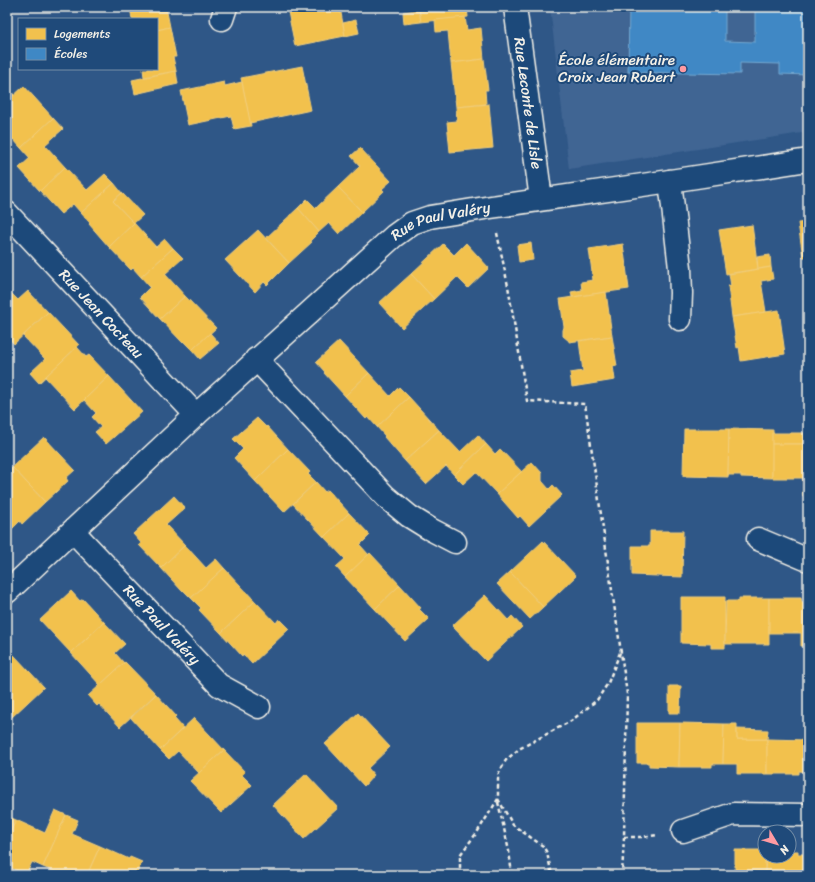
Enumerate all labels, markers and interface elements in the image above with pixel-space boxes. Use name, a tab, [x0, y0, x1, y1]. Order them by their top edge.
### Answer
legend	[18, 18, 158, 70]
text: Logements	[54, 23, 111, 45]
street label: Rue Leconte de Lisle	[506, 36, 550, 171]
text: Écoles	[54, 43, 87, 65]
place label: École élémentaire Croix Jean Robert	[558, 47, 676, 90]
marker: École élémentaire Croix Jean Robert	[678, 64, 688, 74]
street label: Rue Paul Valéry	[385, 194, 492, 248]
street label: Rue Jean Cocteau	[52, 263, 150, 365]
street label: Rue Paul Valéry	[117, 578, 207, 671]
north arrow	[757, 824, 797, 864]
text: N	[774, 840, 795, 859]

